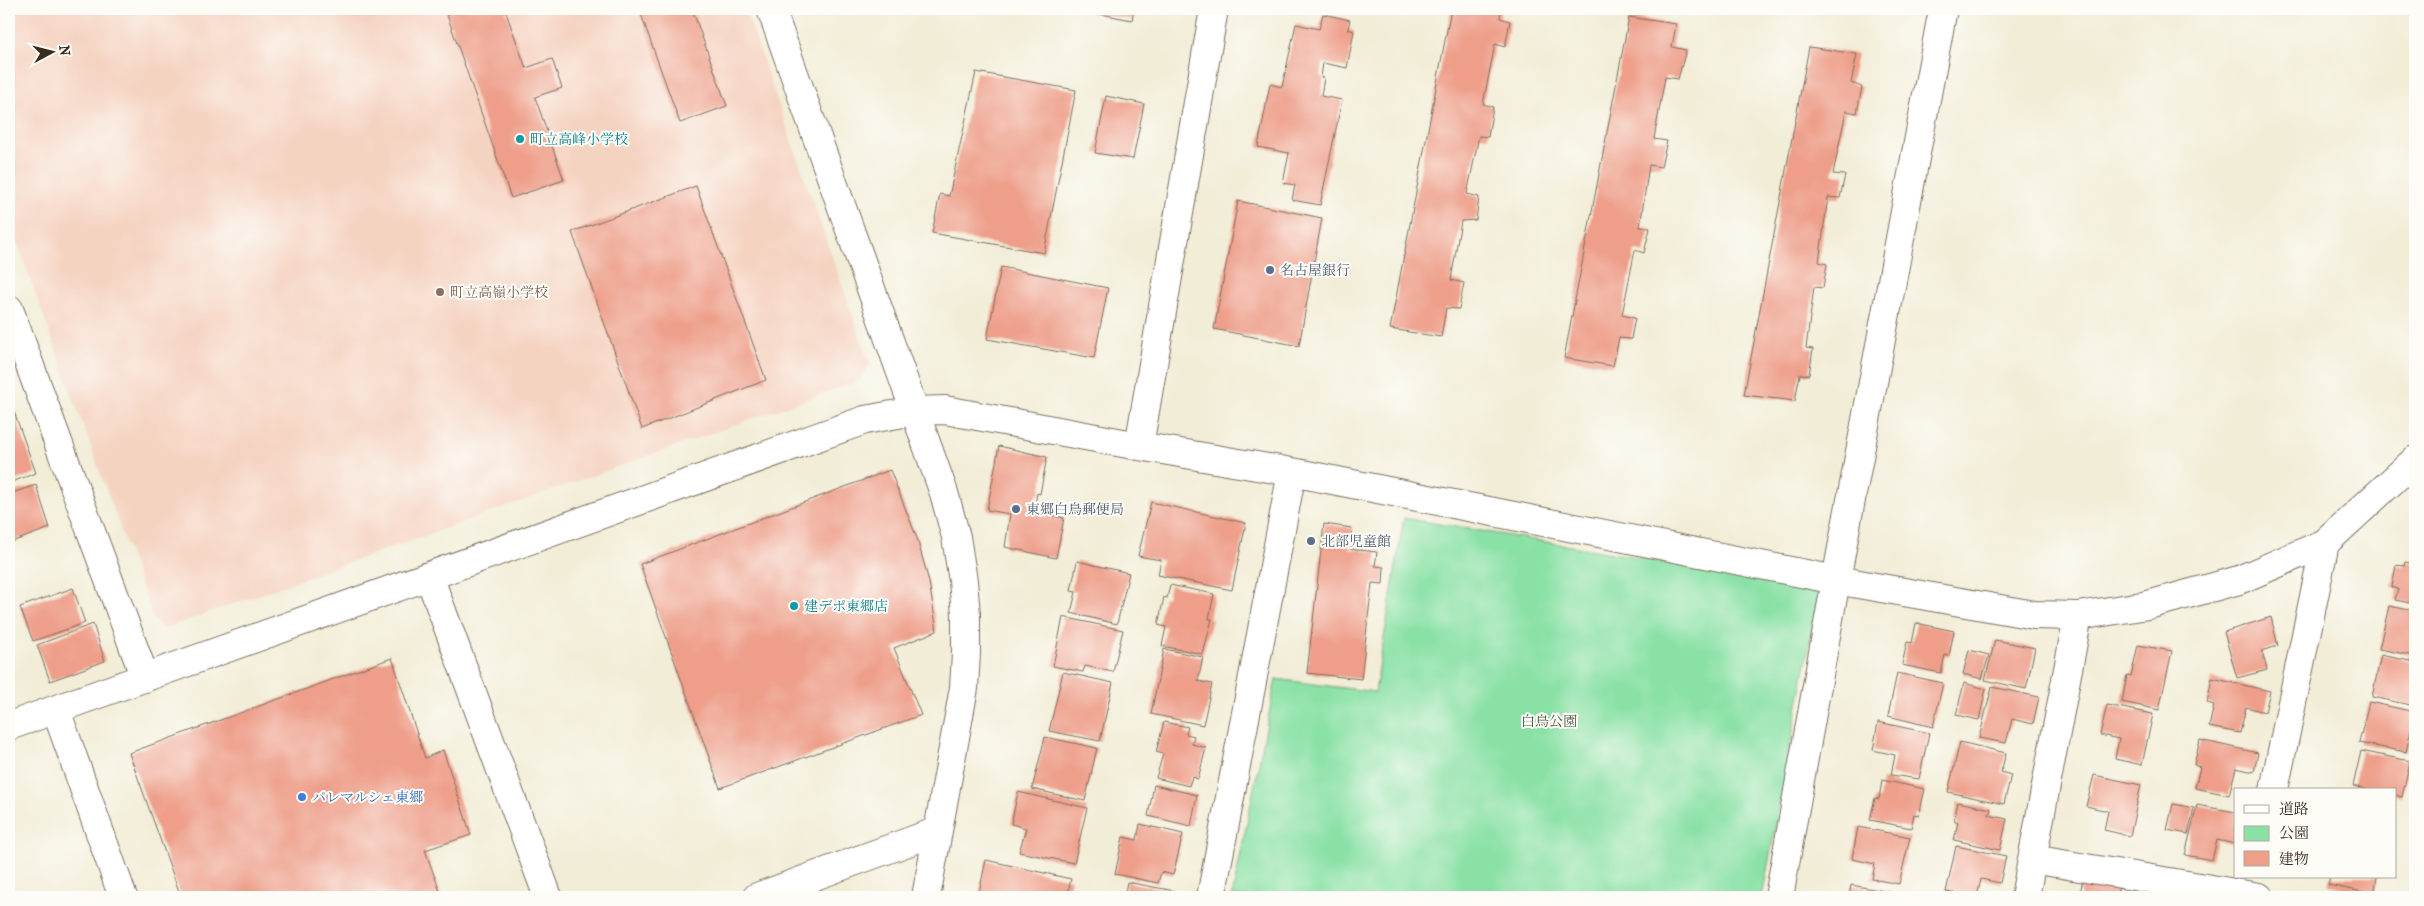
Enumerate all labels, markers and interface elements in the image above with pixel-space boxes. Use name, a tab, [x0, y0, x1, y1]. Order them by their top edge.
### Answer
north arrow	[28, 28, 78, 78]
text: N	[55, 44, 74, 57]
place label: 町立高峰小学校	[530, 131, 628, 148]
marker: 町立高峰小学校	[514, 133, 526, 145]
place label: 名古屋銀行	[1280, 262, 1350, 279]
marker: 名古屋銀行	[1264, 264, 1276, 276]
place label: 町立高嶺小学校	[450, 284, 548, 301]
marker: 町立高嶺小学校	[434, 286, 446, 298]
place label: 東郷白鳥郵便局	[1026, 501, 1124, 518]
marker: 東郷白鳥郵便局	[1010, 503, 1022, 515]
place label: 北部児童館	[1321, 533, 1391, 550]
marker: 北部児童館	[1305, 535, 1317, 547]
place label: 建デポ東郷店	[804, 598, 888, 615]
marker: 建デポ東郷店	[788, 600, 800, 612]
park label: 白鳥公園	[1521, 713, 1577, 730]
legend	[2234, 788, 2396, 878]
place label: パレマルシェ東郷	[312, 789, 423, 806]
marker: パレマルシェ東郷	[296, 791, 308, 803]
text: 道路	[2279, 800, 2309, 818]
text: 公園	[2279, 824, 2309, 842]
text: 建物	[2279, 850, 2309, 868]

